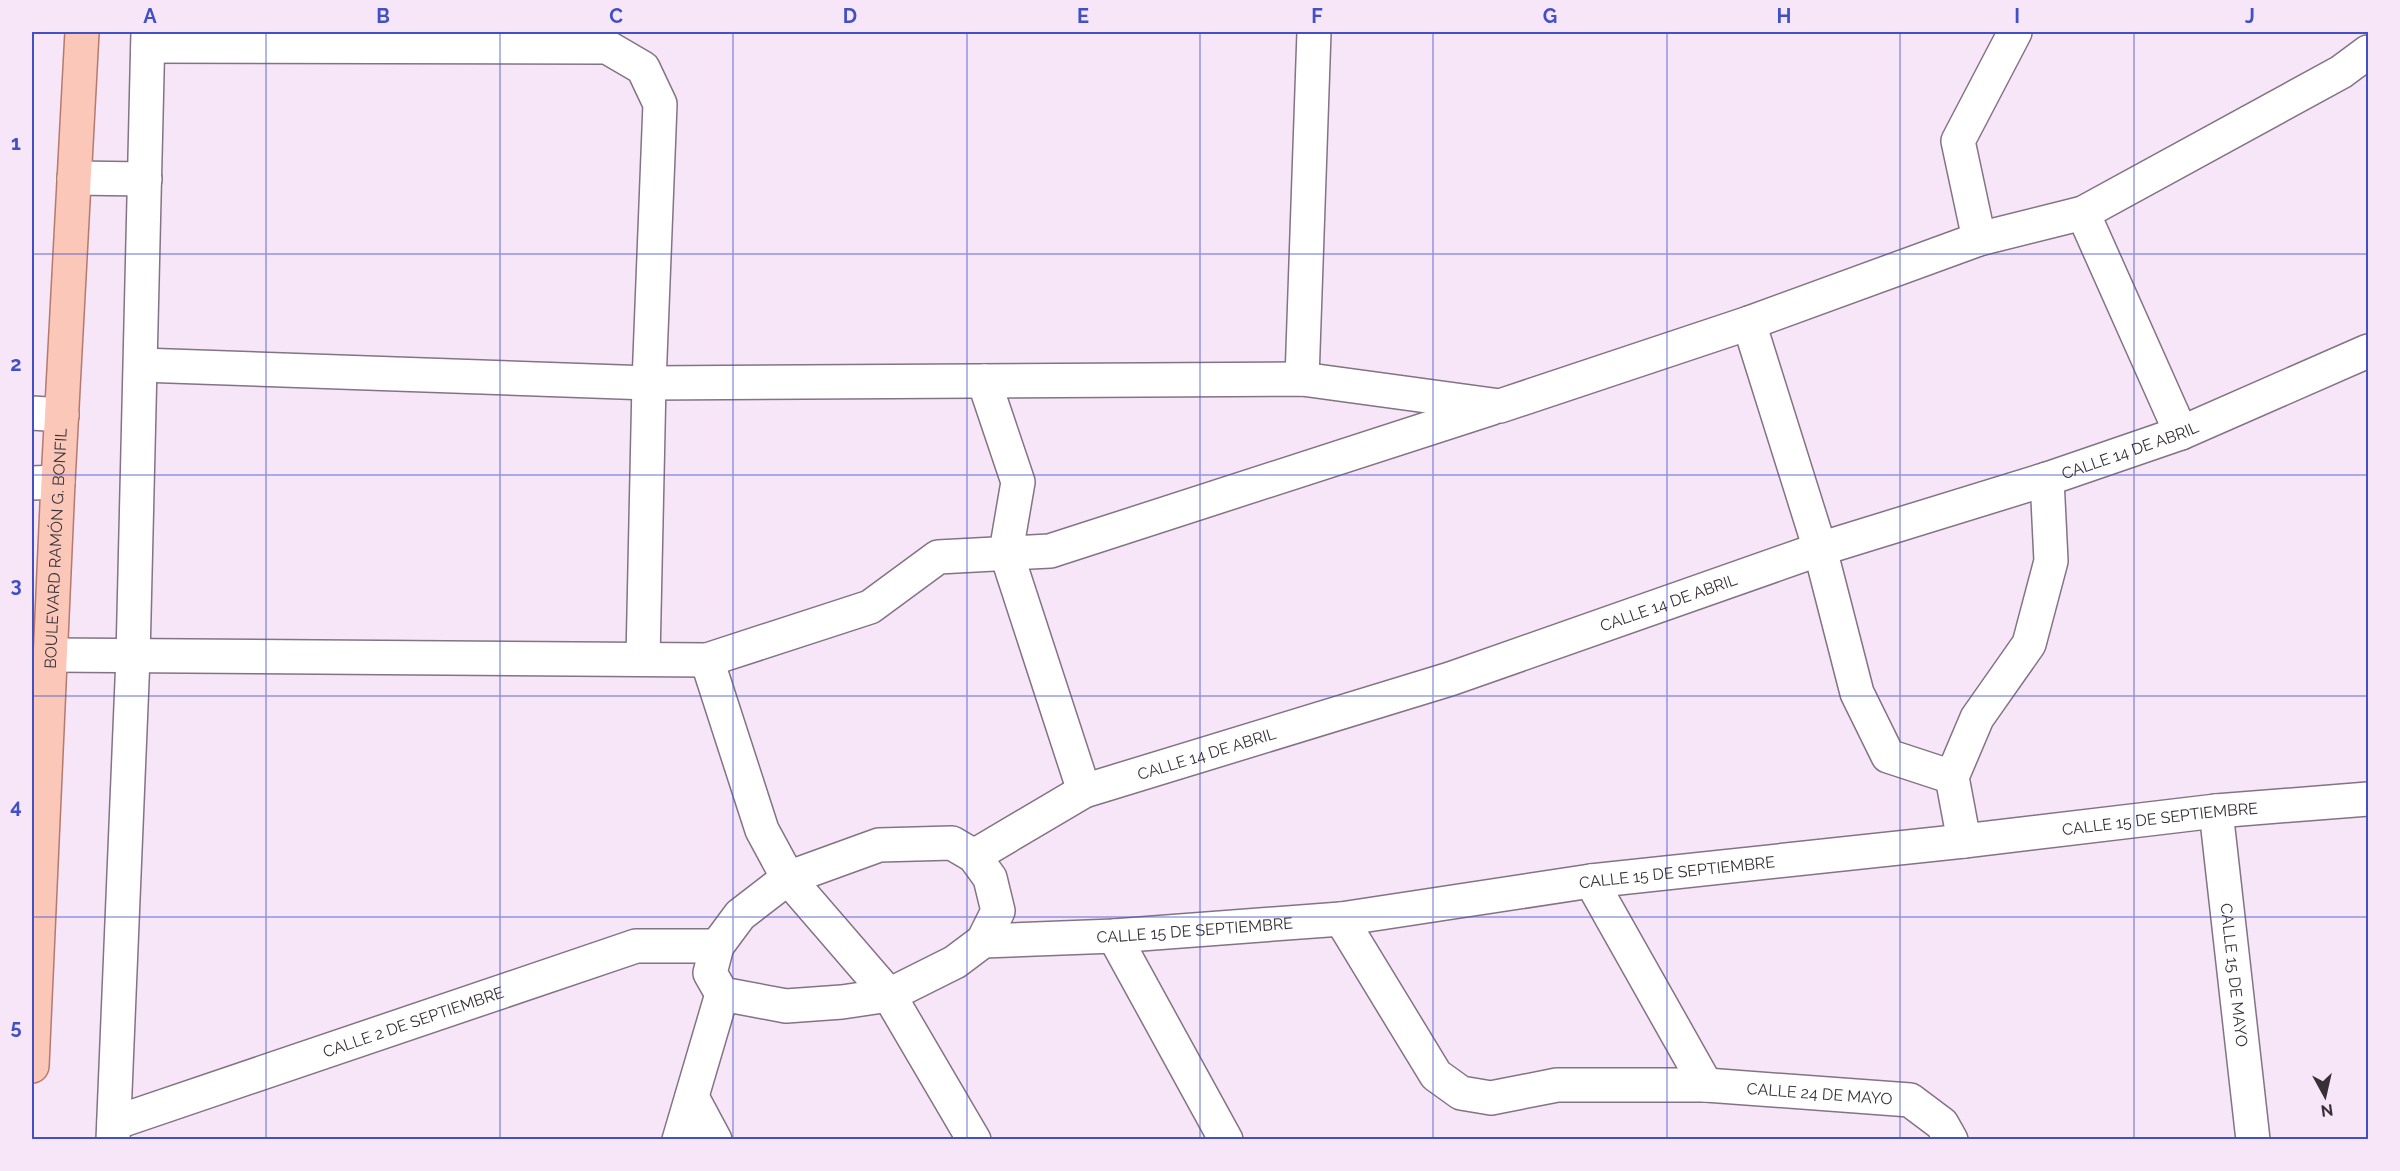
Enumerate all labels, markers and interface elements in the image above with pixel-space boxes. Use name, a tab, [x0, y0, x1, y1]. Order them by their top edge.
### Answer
text: A	[143, 4, 157, 28]
text: B	[376, 4, 390, 28]
text: C	[609, 4, 623, 28]
text: D	[843, 4, 857, 28]
text: E	[1077, 4, 1089, 28]
text: F	[1311, 4, 1323, 28]
text: G	[1543, 4, 1557, 28]
text: H	[1777, 4, 1791, 28]
text: I	[2014, 4, 2020, 28]
text: J	[2245, 4, 2255, 28]
text: 1	[11, 131, 21, 155]
text: 2	[10, 352, 22, 376]
street label: CALLE 14 DE ABRIL	[2059, 417, 2202, 483]
street label: BOULEVARD RAMÓN G. BONFIL	[40, 427, 70, 669]
street label: CALLE 14 DE ABRIL	[1597, 569, 1740, 635]
text: 3	[10, 573, 22, 597]
street label: CALLE 14 DE ABRIL	[1135, 723, 1279, 784]
text: 4	[10, 794, 22, 818]
street label: CALLE 15 DE SEPTIEMBRE	[2061, 798, 2259, 839]
street label: CALLE 15 DE SEPTIEMBRE	[1578, 852, 1776, 892]
street label: CALLE 15 DE MAYO	[2217, 902, 2252, 1048]
street label: CALLE 15 DE SEPTIEMBRE	[1096, 913, 1294, 946]
street label: CALLE 2 DE SEPTIEMBRE	[320, 982, 506, 1061]
text: 5	[10, 1015, 22, 1039]
north arrow	[2295, 1066, 2355, 1126]
street label: CALLE 24 DE MAYO	[1746, 1079, 1893, 1108]
text: N	[2320, 1100, 2334, 1121]

